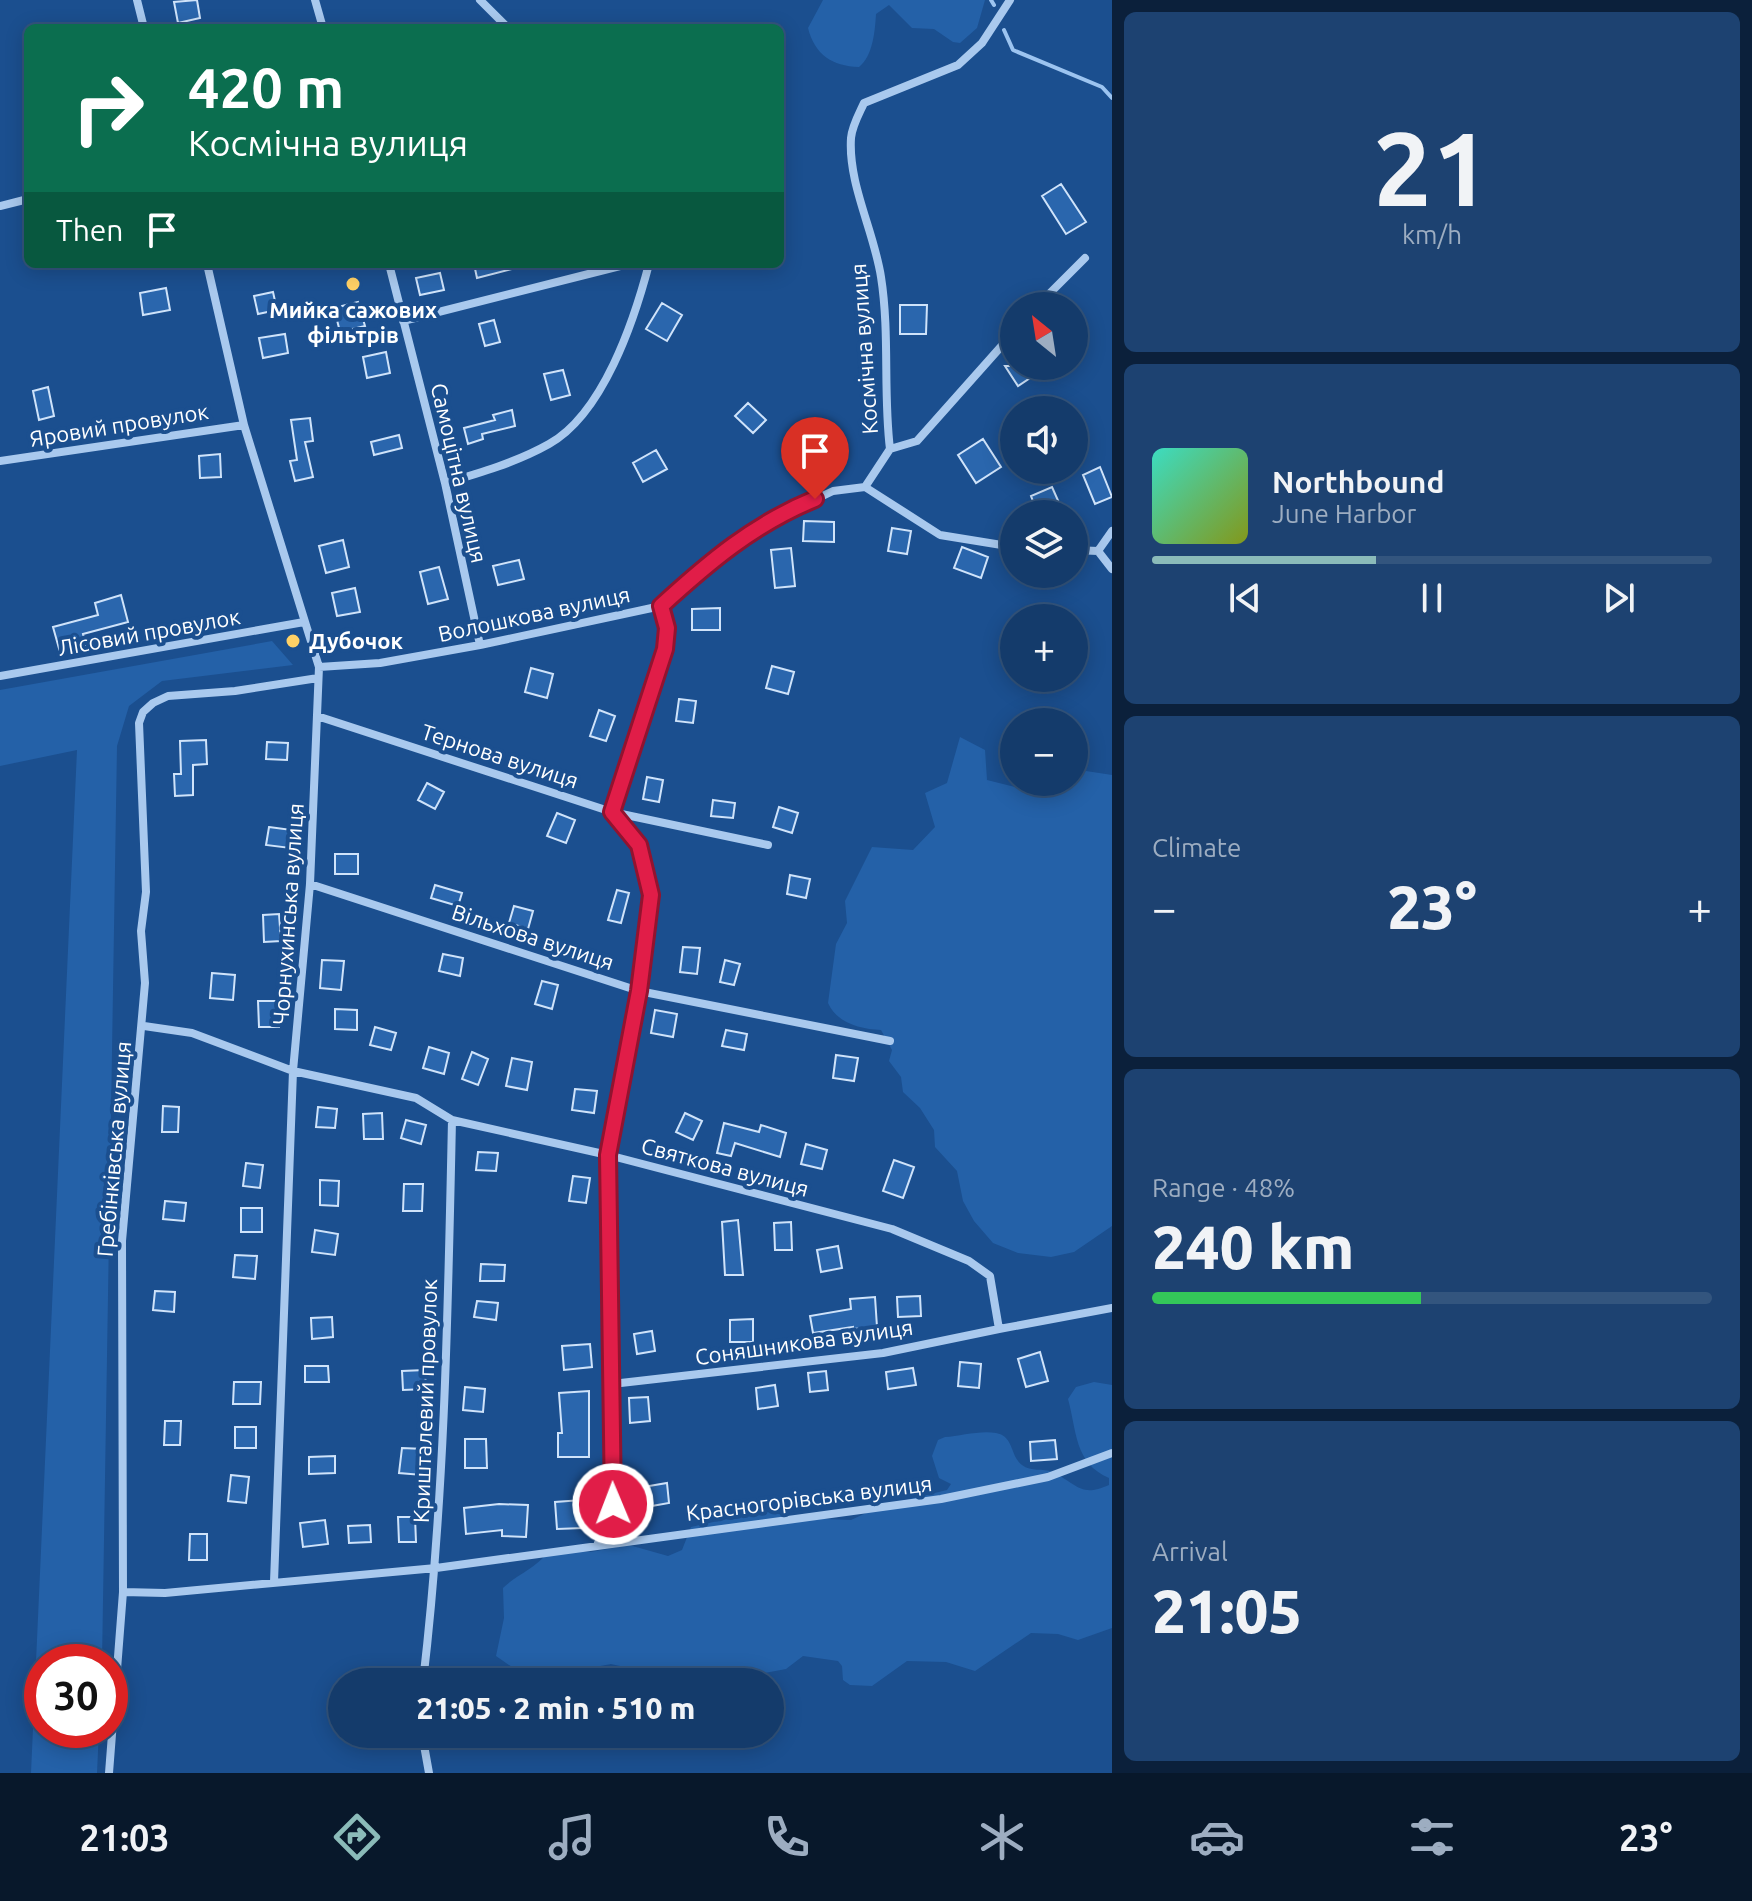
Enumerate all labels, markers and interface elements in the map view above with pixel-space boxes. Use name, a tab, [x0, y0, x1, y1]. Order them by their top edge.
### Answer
icon: right	[56, 56, 160, 160]
text: 420 m	[188, 56, 344, 119]
text: 21	[1373, 109, 1491, 226]
text: Космічна вулиця	[188, 122, 468, 163]
icon: arrive	[140, 208, 184, 252]
text: Then	[56, 213, 124, 247]
text: km/h	[1402, 220, 1462, 249]
street label: Космічна вулиця	[845, 263, 882, 435]
marker: Мийка сажових фільтрів	[344, 275, 362, 293]
north arrow	[1000, 292, 1088, 380]
map controls	[1000, 292, 1088, 796]
place label: Мийка сажових фільтрів	[269, 297, 437, 347]
street label: Самоцітна вулиця	[427, 381, 492, 565]
button: sound	[1000, 396, 1088, 484]
street label: Яровий провулок	[28, 398, 210, 451]
pin	[781, 417, 849, 499]
icon: arrive	[793, 429, 837, 473]
text: Northbound	[1272, 465, 1444, 499]
text: June Harbor	[1272, 499, 1416, 528]
button: layers	[1000, 500, 1088, 588]
icon: previous	[1223, 576, 1267, 620]
icon: pause	[1410, 576, 1454, 620]
icon: next	[1597, 576, 1641, 620]
street label: Волошкова вулиця	[436, 581, 632, 646]
street label: Лісовий провулок	[56, 603, 242, 660]
button: +	[1000, 604, 1088, 692]
place label: Дубочок	[309, 628, 403, 653]
marker: Дубочок	[284, 632, 302, 650]
button: −	[1000, 708, 1088, 796]
street label: Тернова вулиця	[419, 718, 582, 793]
street label: Чорнухинська вулиця	[267, 802, 308, 1026]
text: Climate	[1152, 833, 1241, 862]
text: 23°	[1387, 873, 1477, 940]
text: −	[1152, 883, 1177, 932]
text: +	[1687, 883, 1712, 932]
street label: Вільхова вулиця	[449, 899, 617, 974]
street label: Гребінківська вулиця	[92, 1040, 135, 1258]
street label: Святкова вулиця	[639, 1132, 812, 1201]
text: Range · 48%	[1152, 1173, 1295, 1202]
text: 240 km	[1152, 1213, 1354, 1280]
street label: Кришталевий провулок	[408, 1278, 441, 1523]
street label: Соняшникова вулиця	[693, 1314, 915, 1369]
position arrow	[571, 1462, 655, 1546]
street label: Красногорівська вулиця	[684, 1470, 933, 1525]
text: Arrival	[1152, 1537, 1228, 1566]
text: 21:05	[1152, 1577, 1302, 1644]
speed limit sign: 30	[24, 1644, 128, 1748]
text: 21:05 · 2 min · 510 m	[417, 1691, 695, 1725]
icon: directions	[329, 1809, 385, 1865]
icon: music	[544, 1809, 600, 1865]
icon: phone	[759, 1809, 815, 1865]
icon: climate	[974, 1809, 1030, 1865]
icon: car	[1189, 1809, 1245, 1865]
icon: filters	[1404, 1809, 1460, 1865]
text: 21:03	[80, 1817, 170, 1858]
text: 23°	[1619, 1817, 1672, 1858]

